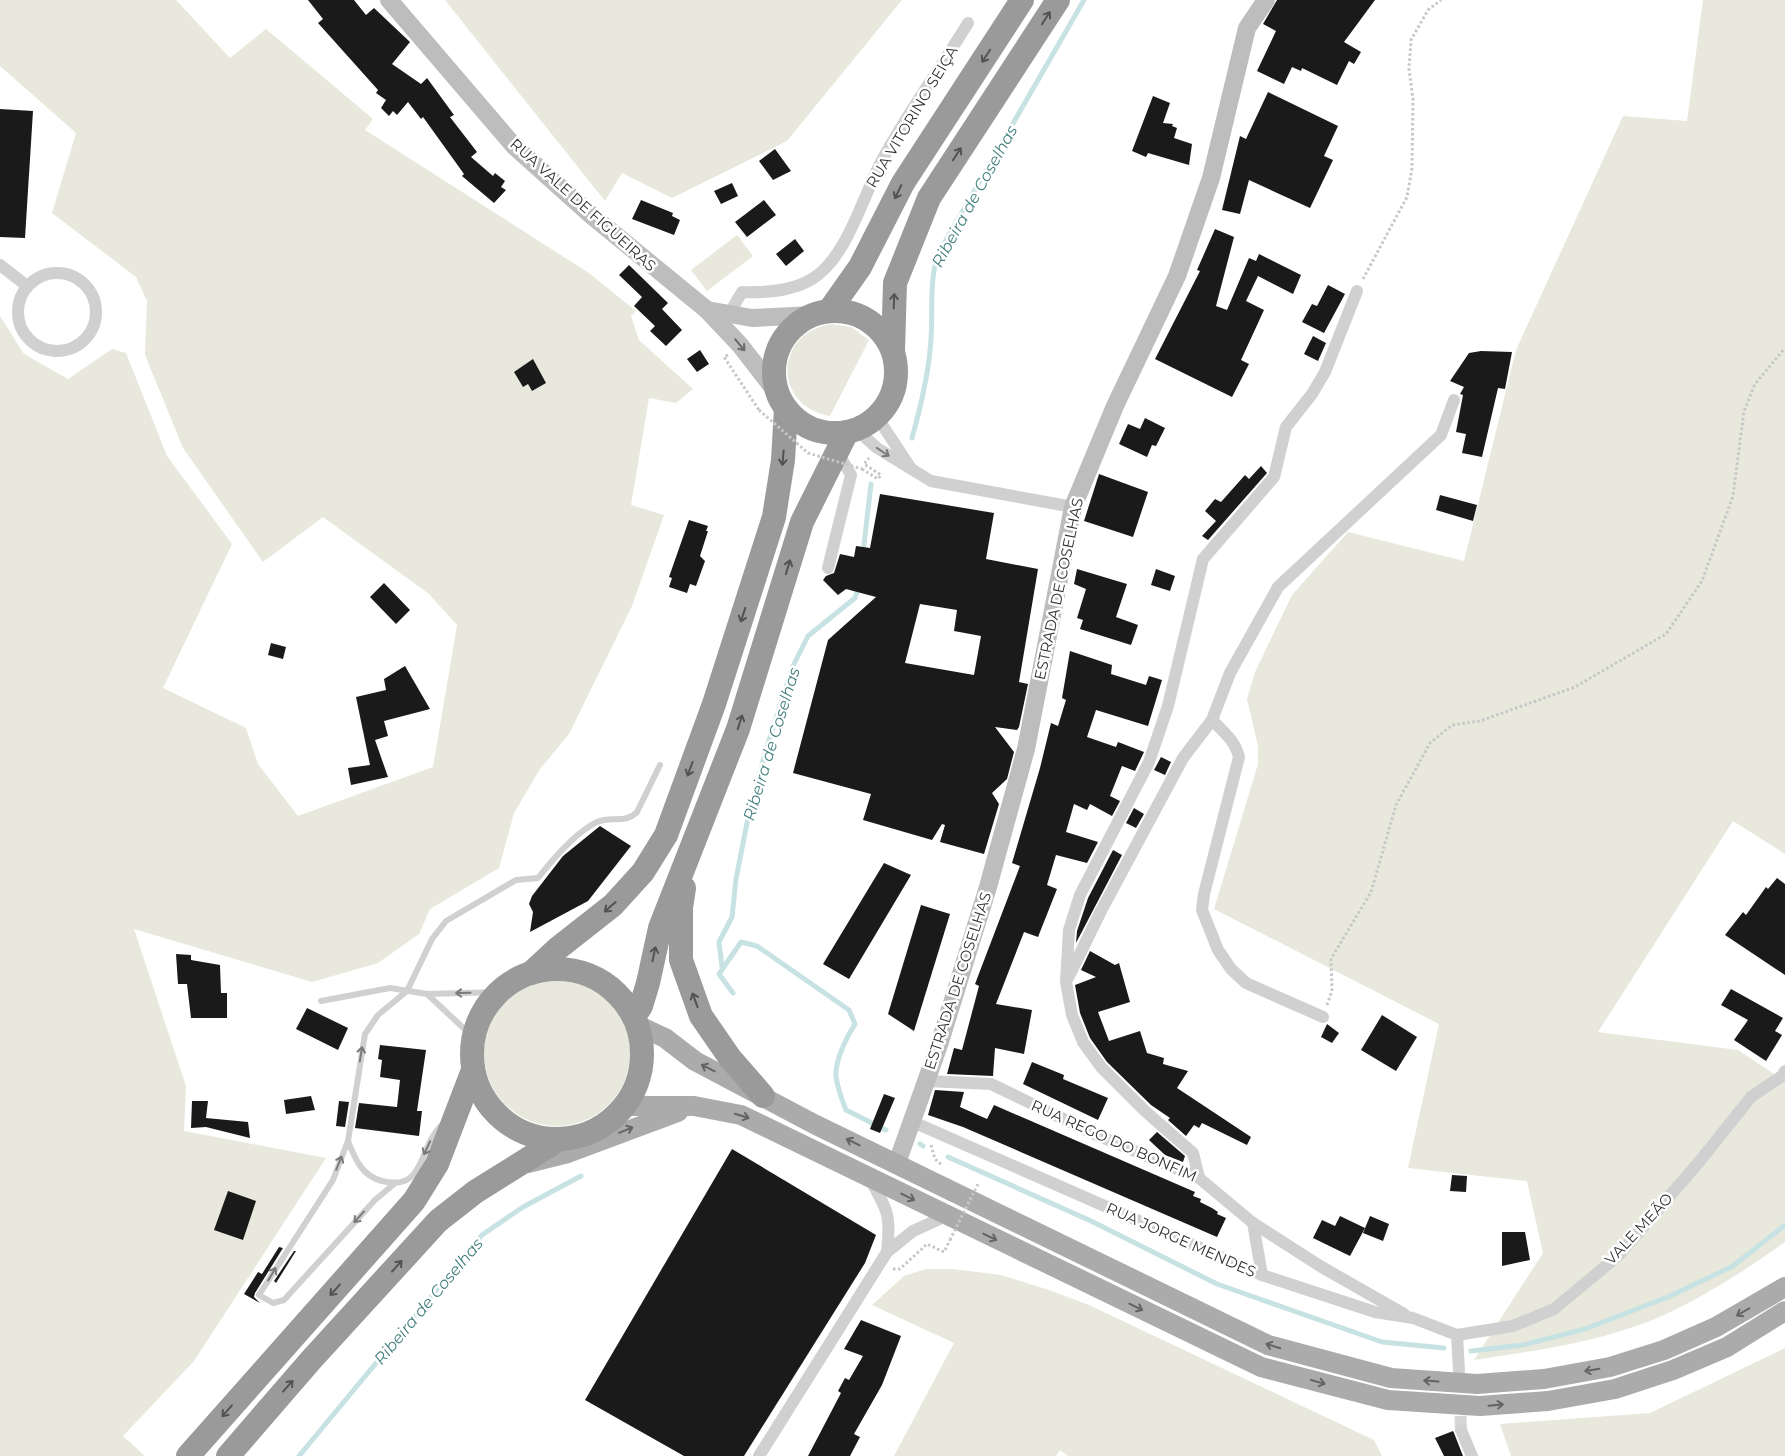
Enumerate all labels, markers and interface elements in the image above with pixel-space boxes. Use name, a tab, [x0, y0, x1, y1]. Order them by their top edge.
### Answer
one-way arrow	[1041, 11, 1051, 25]
street label: RUA VITORINO SEIÇA	[862, 42, 962, 191]
one-way arrow	[981, 48, 991, 62]
water label: Ribeira de Coselhas	[928, 122, 1021, 270]
street label: RUA VALE DE FIGUEIRAS	[506, 134, 660, 275]
one-way arrow	[953, 147, 963, 161]
one-way arrow	[893, 184, 903, 199]
one-way arrow	[890, 294, 899, 310]
one-way arrow	[734, 339, 746, 352]
one-way arrow	[876, 447, 890, 457]
one-way arrow	[778, 450, 788, 466]
street label: ESTRADA DE COSELHAS	[1030, 496, 1087, 682]
one-way arrow	[784, 559, 794, 575]
one-way arrow	[737, 607, 747, 623]
water label: Ribeira de Coselhas	[739, 665, 804, 823]
one-way arrow	[736, 715, 745, 730]
one-way arrow	[685, 761, 694, 776]
street label: ESTRADA DE COSELHAS	[920, 890, 995, 1072]
one-way arrow	[603, 901, 616, 913]
one-way arrow	[650, 947, 659, 963]
one-way arrow	[455, 988, 472, 998]
one-way arrow	[690, 992, 699, 1008]
one-way arrow	[357, 1047, 367, 1063]
one-way arrow	[701, 1063, 716, 1072]
street label: RUA REGO DO BONFIM	[1028, 1095, 1200, 1186]
one-way arrow	[733, 1112, 749, 1122]
one-way arrow	[618, 1125, 633, 1134]
one-way arrow	[846, 1137, 861, 1147]
one-way arrow	[422, 1140, 431, 1155]
one-way arrow	[335, 1156, 345, 1171]
street label: VALE MEÃO	[1601, 1189, 1677, 1268]
one-way arrow	[900, 1192, 915, 1202]
street label: RUA JORGE MENDES	[1103, 1198, 1259, 1281]
one-way arrow	[353, 1211, 365, 1224]
one-way arrow	[982, 1232, 997, 1242]
water label: Ribeira de Coselhas	[370, 1234, 487, 1368]
one-way arrow	[391, 1259, 403, 1272]
one-way arrow	[267, 1268, 277, 1282]
one-way arrow	[329, 1284, 341, 1297]
one-way arrow	[1128, 1303, 1143, 1313]
one-way arrow	[1736, 1307, 1750, 1317]
one-way arrow	[1265, 1341, 1281, 1350]
one-way arrow	[1585, 1366, 1601, 1376]
one-way arrow	[1423, 1376, 1439, 1385]
one-way arrow	[1310, 1378, 1326, 1387]
one-way arrow	[282, 1380, 294, 1393]
one-way arrow	[1487, 1400, 1503, 1410]
one-way arrow	[221, 1405, 233, 1418]

